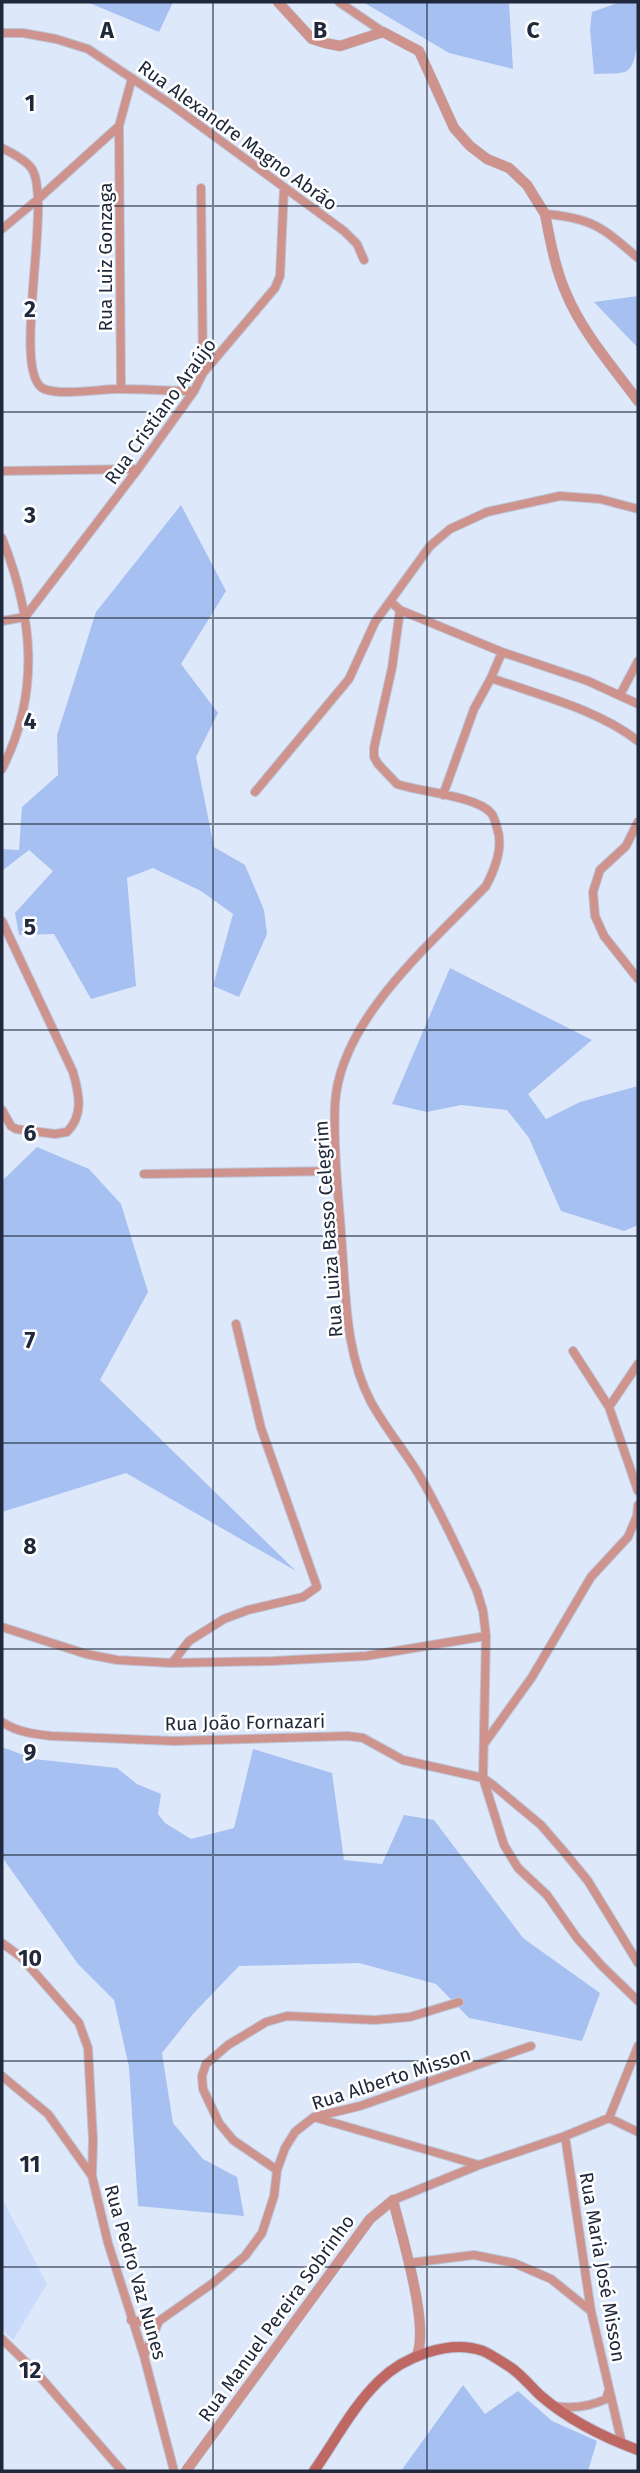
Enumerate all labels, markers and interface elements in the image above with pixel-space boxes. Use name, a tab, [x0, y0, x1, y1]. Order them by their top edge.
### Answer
text: A	[99, 16, 114, 44]
text: B	[313, 16, 327, 44]
text: C	[526, 16, 540, 44]
street label: Rua Alexandre Magno Abrão	[134, 55, 342, 215]
text: 1	[25, 89, 35, 117]
street label: Rua Luiz Gonzaga	[94, 182, 117, 332]
text: 2	[24, 295, 36, 323]
street label: Rua Cristiano Araújo	[100, 334, 221, 489]
text: 3	[23, 501, 36, 529]
text: 4	[24, 707, 37, 735]
text: 5	[24, 913, 36, 941]
text: 6	[24, 1119, 37, 1147]
street label: Rua Luiza Basso Celegrim	[309, 1120, 348, 1338]
text: 7	[25, 1326, 36, 1354]
text: 8	[23, 1532, 37, 1560]
street label: Rua João Fornazari	[164, 1710, 326, 1735]
text: 9	[24, 1738, 37, 1766]
text: 10	[18, 1944, 42, 1972]
street label: Rua Alberto Misson	[309, 2042, 474, 2115]
text: 11	[20, 2150, 40, 2178]
street label: Rua Maria José Misson	[574, 2170, 631, 2364]
street label: Rua Pedro Vaz Nunes	[100, 2182, 172, 2362]
street label: Rua Manuel Pereira Sobrinho	[194, 2210, 359, 2426]
text: 12	[19, 2356, 41, 2384]

